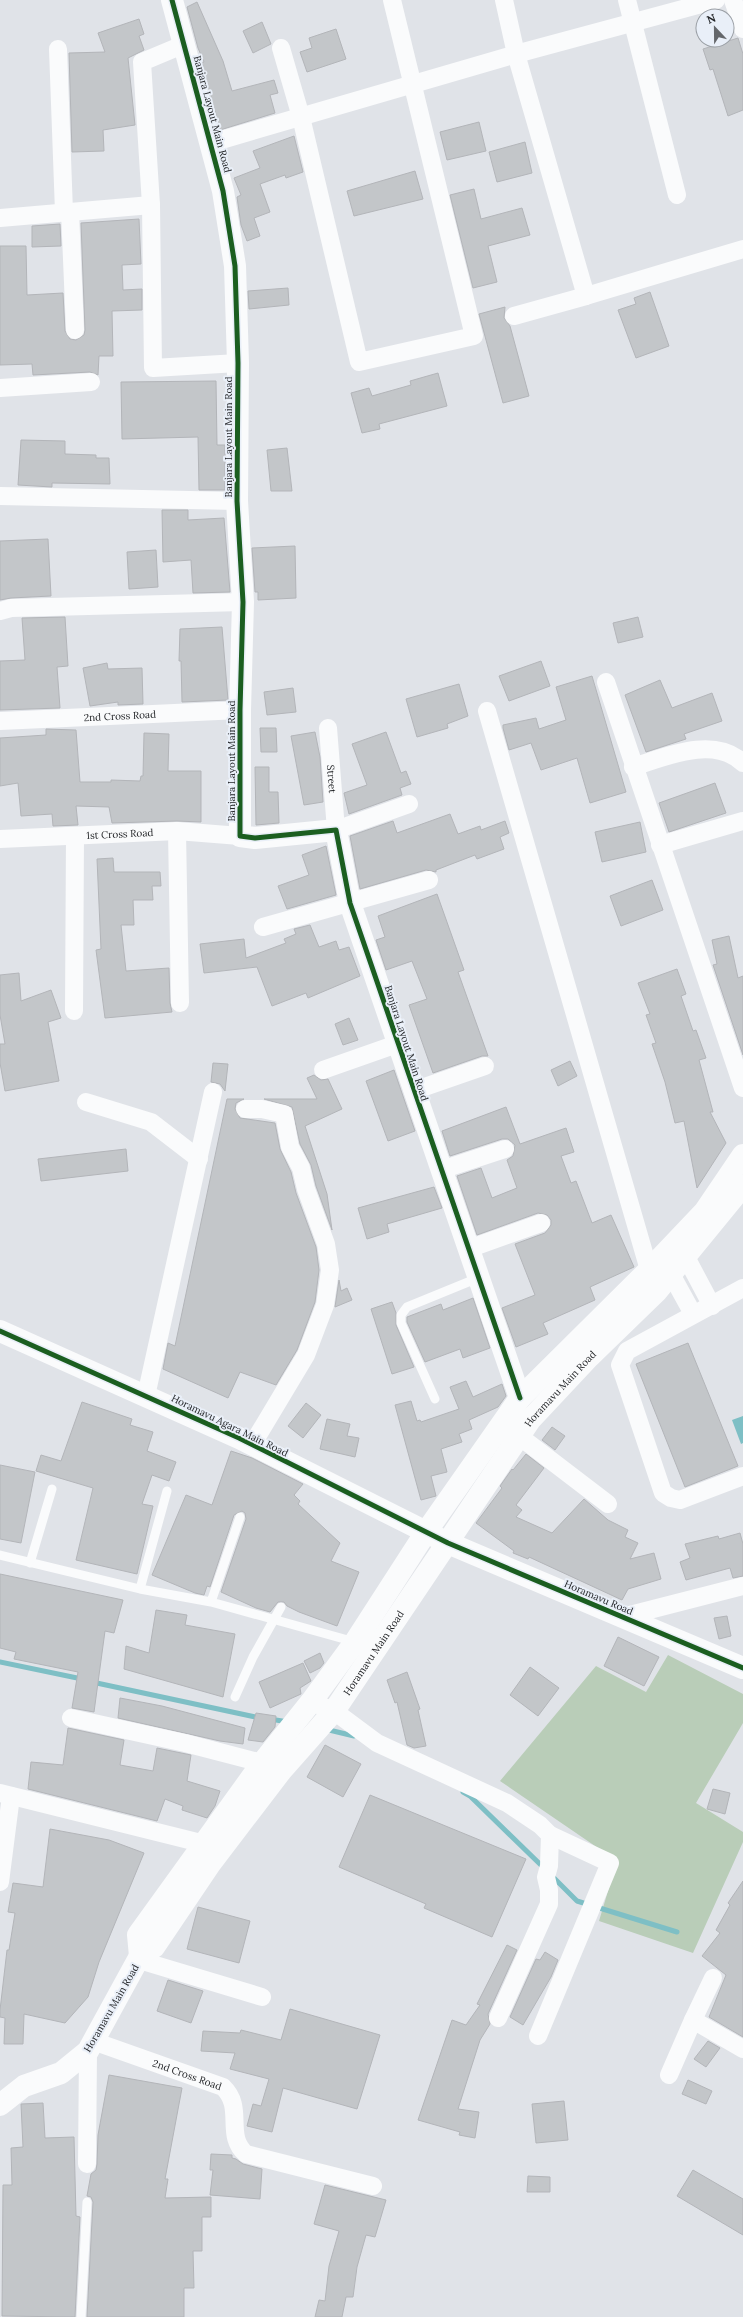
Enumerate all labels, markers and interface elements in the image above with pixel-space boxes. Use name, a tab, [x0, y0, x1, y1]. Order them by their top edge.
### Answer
north arrow	[695, 8, 735, 48]
text: N	[705, 10, 718, 27]
street label: Banjara Layout Main Road	[191, 54, 234, 174]
street label: Banjara Layout Main Road	[222, 377, 235, 497]
street label: Banjara Layout Main Road	[225, 701, 238, 821]
street label: 2nd Cross Road	[83, 708, 156, 724]
street label: Street	[324, 764, 339, 794]
street label: 1st Cross Road	[86, 826, 154, 842]
street label: Banjara Layout Main Road	[382, 984, 431, 1103]
street label: Horamavu Main Road	[521, 1348, 599, 1429]
street label: Horamavu Agara Main Road	[169, 1391, 290, 1459]
street label: Horamavu Road	[562, 1577, 635, 1618]
street label: Horamavu Main Road	[340, 1608, 407, 1698]
street label: Horamavu Main Road	[81, 1962, 142, 2055]
street label: 2nd Cross Road	[151, 2057, 223, 2093]

